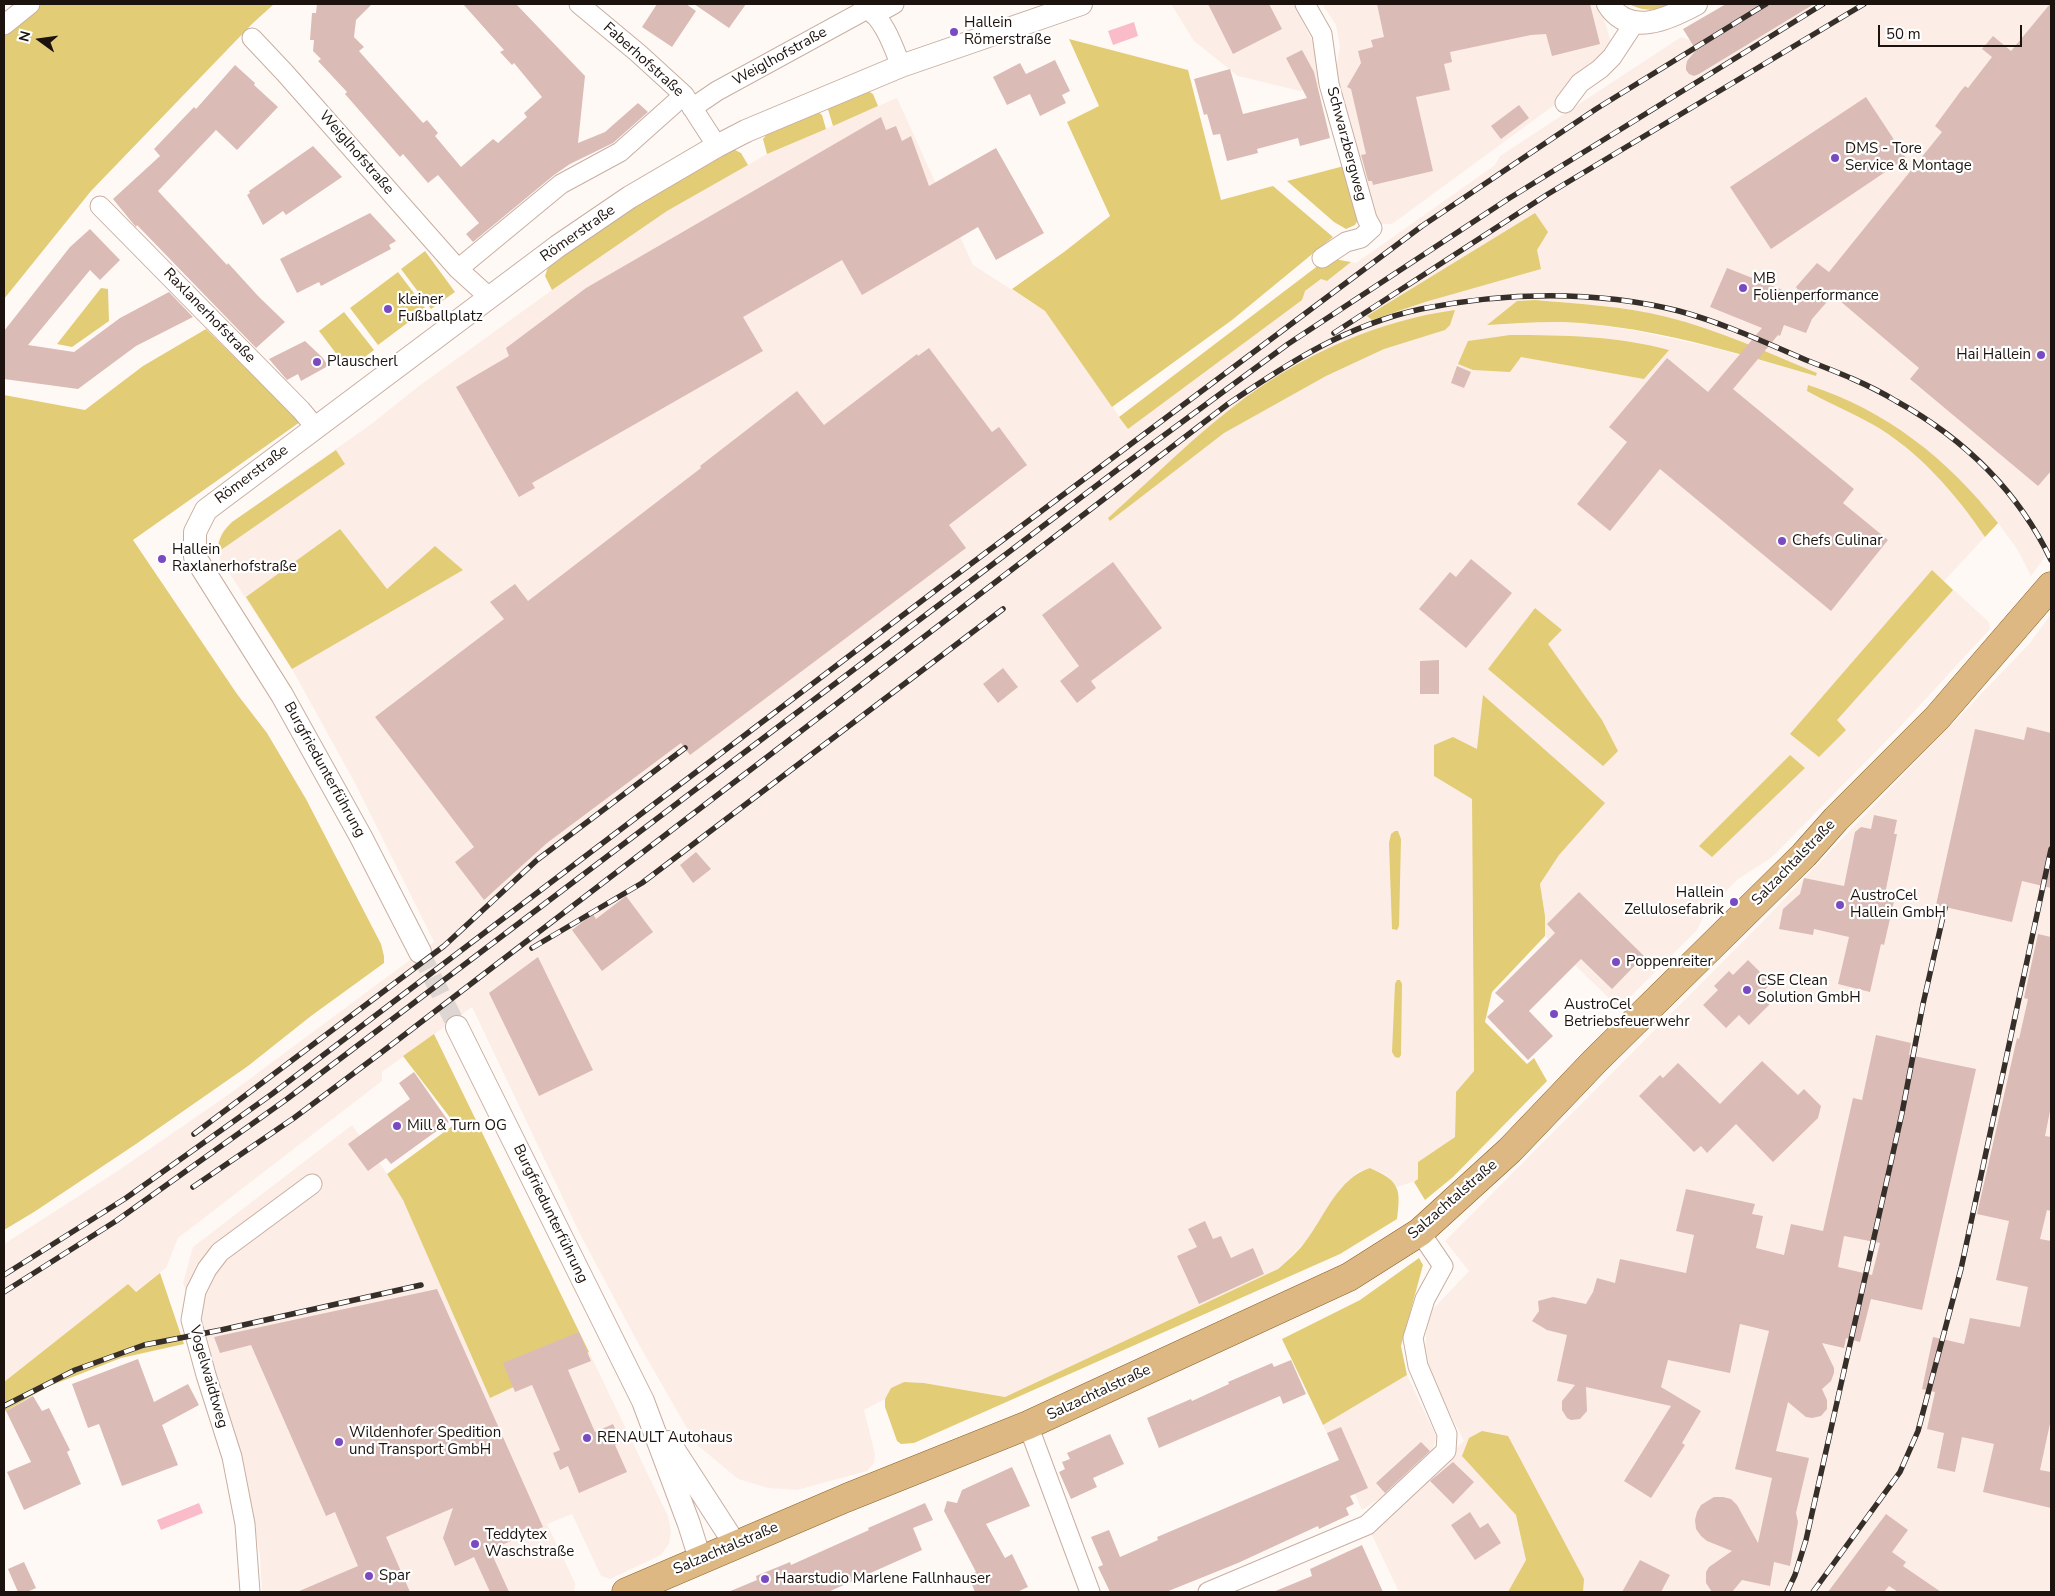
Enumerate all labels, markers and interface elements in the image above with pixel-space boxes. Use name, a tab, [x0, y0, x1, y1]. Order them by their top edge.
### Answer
place label: Hallein Römerstraße	[964, 14, 1051, 49]
north arrow	[15, 15, 65, 65]
scale bar	[1880, 15, 2024, 47]
street label: Faberhofstraße	[599, 19, 687, 101]
street label: Weiglhofstraße	[730, 24, 830, 90]
text: 50 m	[1886, 24, 1921, 44]
marker: Hallein Römerstraße	[948, 26, 960, 38]
text: N	[14, 29, 35, 44]
street label: Schwarzbergweg	[1322, 85, 1370, 203]
street label: Weiglhofstraße	[315, 108, 397, 198]
place label: DMS - Tore Service & Montage	[1845, 140, 1972, 175]
marker: DMS - Tore Service & Montage	[1829, 152, 1841, 164]
street label: Römerstraße	[537, 202, 619, 266]
street label: Raxlanerhofstraße	[159, 265, 259, 367]
place label: MB Folienperformance	[1753, 270, 1879, 305]
marker: MB Folienperformance	[1737, 282, 1749, 294]
place label: kleiner Fußballplatz	[398, 291, 483, 326]
marker: kleiner Fußballplatz	[382, 303, 394, 315]
place label: Hai Hallein	[1956, 346, 2031, 364]
marker: Hai Hallein	[2035, 349, 2047, 361]
place label: Plauscherl	[327, 353, 398, 371]
marker: Plauscherl	[311, 356, 323, 368]
street label: Römerstraße	[212, 442, 292, 508]
place label: Chefs Culinar	[1792, 532, 1883, 550]
marker: Chefs Culinar	[1776, 535, 1788, 547]
place label: Hallein Raxlanerhofstraße	[172, 541, 297, 576]
marker: Hallein Raxlanerhofstraße	[156, 553, 168, 565]
street label: Burgfriedunterführung	[279, 699, 369, 841]
street label: Salzachtalstraße	[1749, 816, 1839, 910]
place label: Hallein Zellulosefabrik	[1624, 884, 1724, 919]
place label: AustroCel Hallein GmbH	[1850, 887, 1946, 922]
marker: Hallein Zellulosefabrik	[1728, 896, 1740, 908]
marker: AustroCel Hallein GmbH	[1834, 899, 1846, 911]
place label: Poppenreiter	[1626, 953, 1713, 971]
marker: Poppenreiter	[1610, 956, 1622, 968]
place label: CSE Clean Solution GmbH	[1757, 972, 1861, 1007]
marker: CSE Clean Solution GmbH	[1741, 984, 1753, 996]
place label: AustroCel Betriebsfeuerwehr	[1564, 996, 1690, 1031]
marker: AustroCel Betriebsfeuerwehr	[1548, 1008, 1560, 1020]
place label: Mill & Turn OG	[407, 1117, 507, 1135]
marker: Mill & Turn OG	[391, 1120, 403, 1132]
street label: Burgfriedunterführung	[509, 1142, 591, 1286]
street label: Salzachtalstraße	[1405, 1156, 1501, 1244]
street label: Vogelwaidtweg	[185, 1324, 231, 1430]
street label: Salzachtalstraße	[1044, 1361, 1154, 1425]
place label: Wildenhofer Spedition und Transport GmbH	[349, 1424, 501, 1459]
place label: RENAULT Autohaus	[597, 1429, 733, 1447]
marker: RENAULT Autohaus	[581, 1432, 593, 1444]
marker: Wildenhofer Spedition und Transport GmbH	[333, 1436, 345, 1448]
street label: Salzachtalstraße	[671, 1519, 781, 1579]
place label: Teddytex Waschstraße	[485, 1526, 574, 1561]
marker: Teddytex Waschstraße	[469, 1538, 481, 1550]
place label: Spar	[379, 1567, 410, 1585]
marker: Spar	[363, 1570, 375, 1582]
place label: Haarstudio Marlene Fallnhauser	[775, 1570, 990, 1588]
marker: Haarstudio Marlene Fallnhauser	[759, 1573, 771, 1585]

